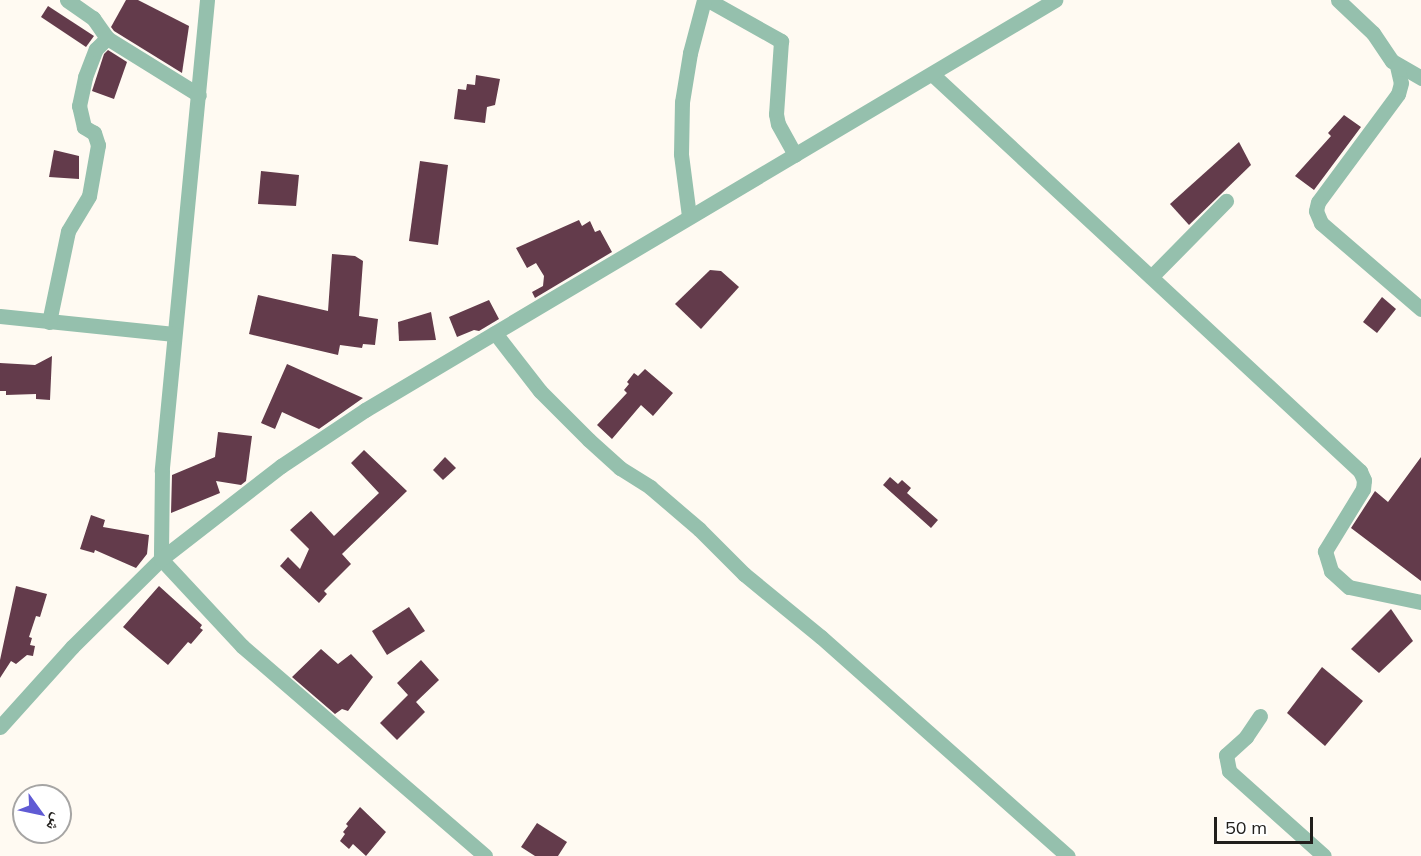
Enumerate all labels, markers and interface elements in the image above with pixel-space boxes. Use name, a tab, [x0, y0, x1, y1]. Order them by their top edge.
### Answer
north arrow	[12, 784, 72, 844]
scale bar	[1217, 805, 1316, 843]
text: ش	[42, 810, 68, 835]
text: 50 m	[1225, 816, 1267, 839]

